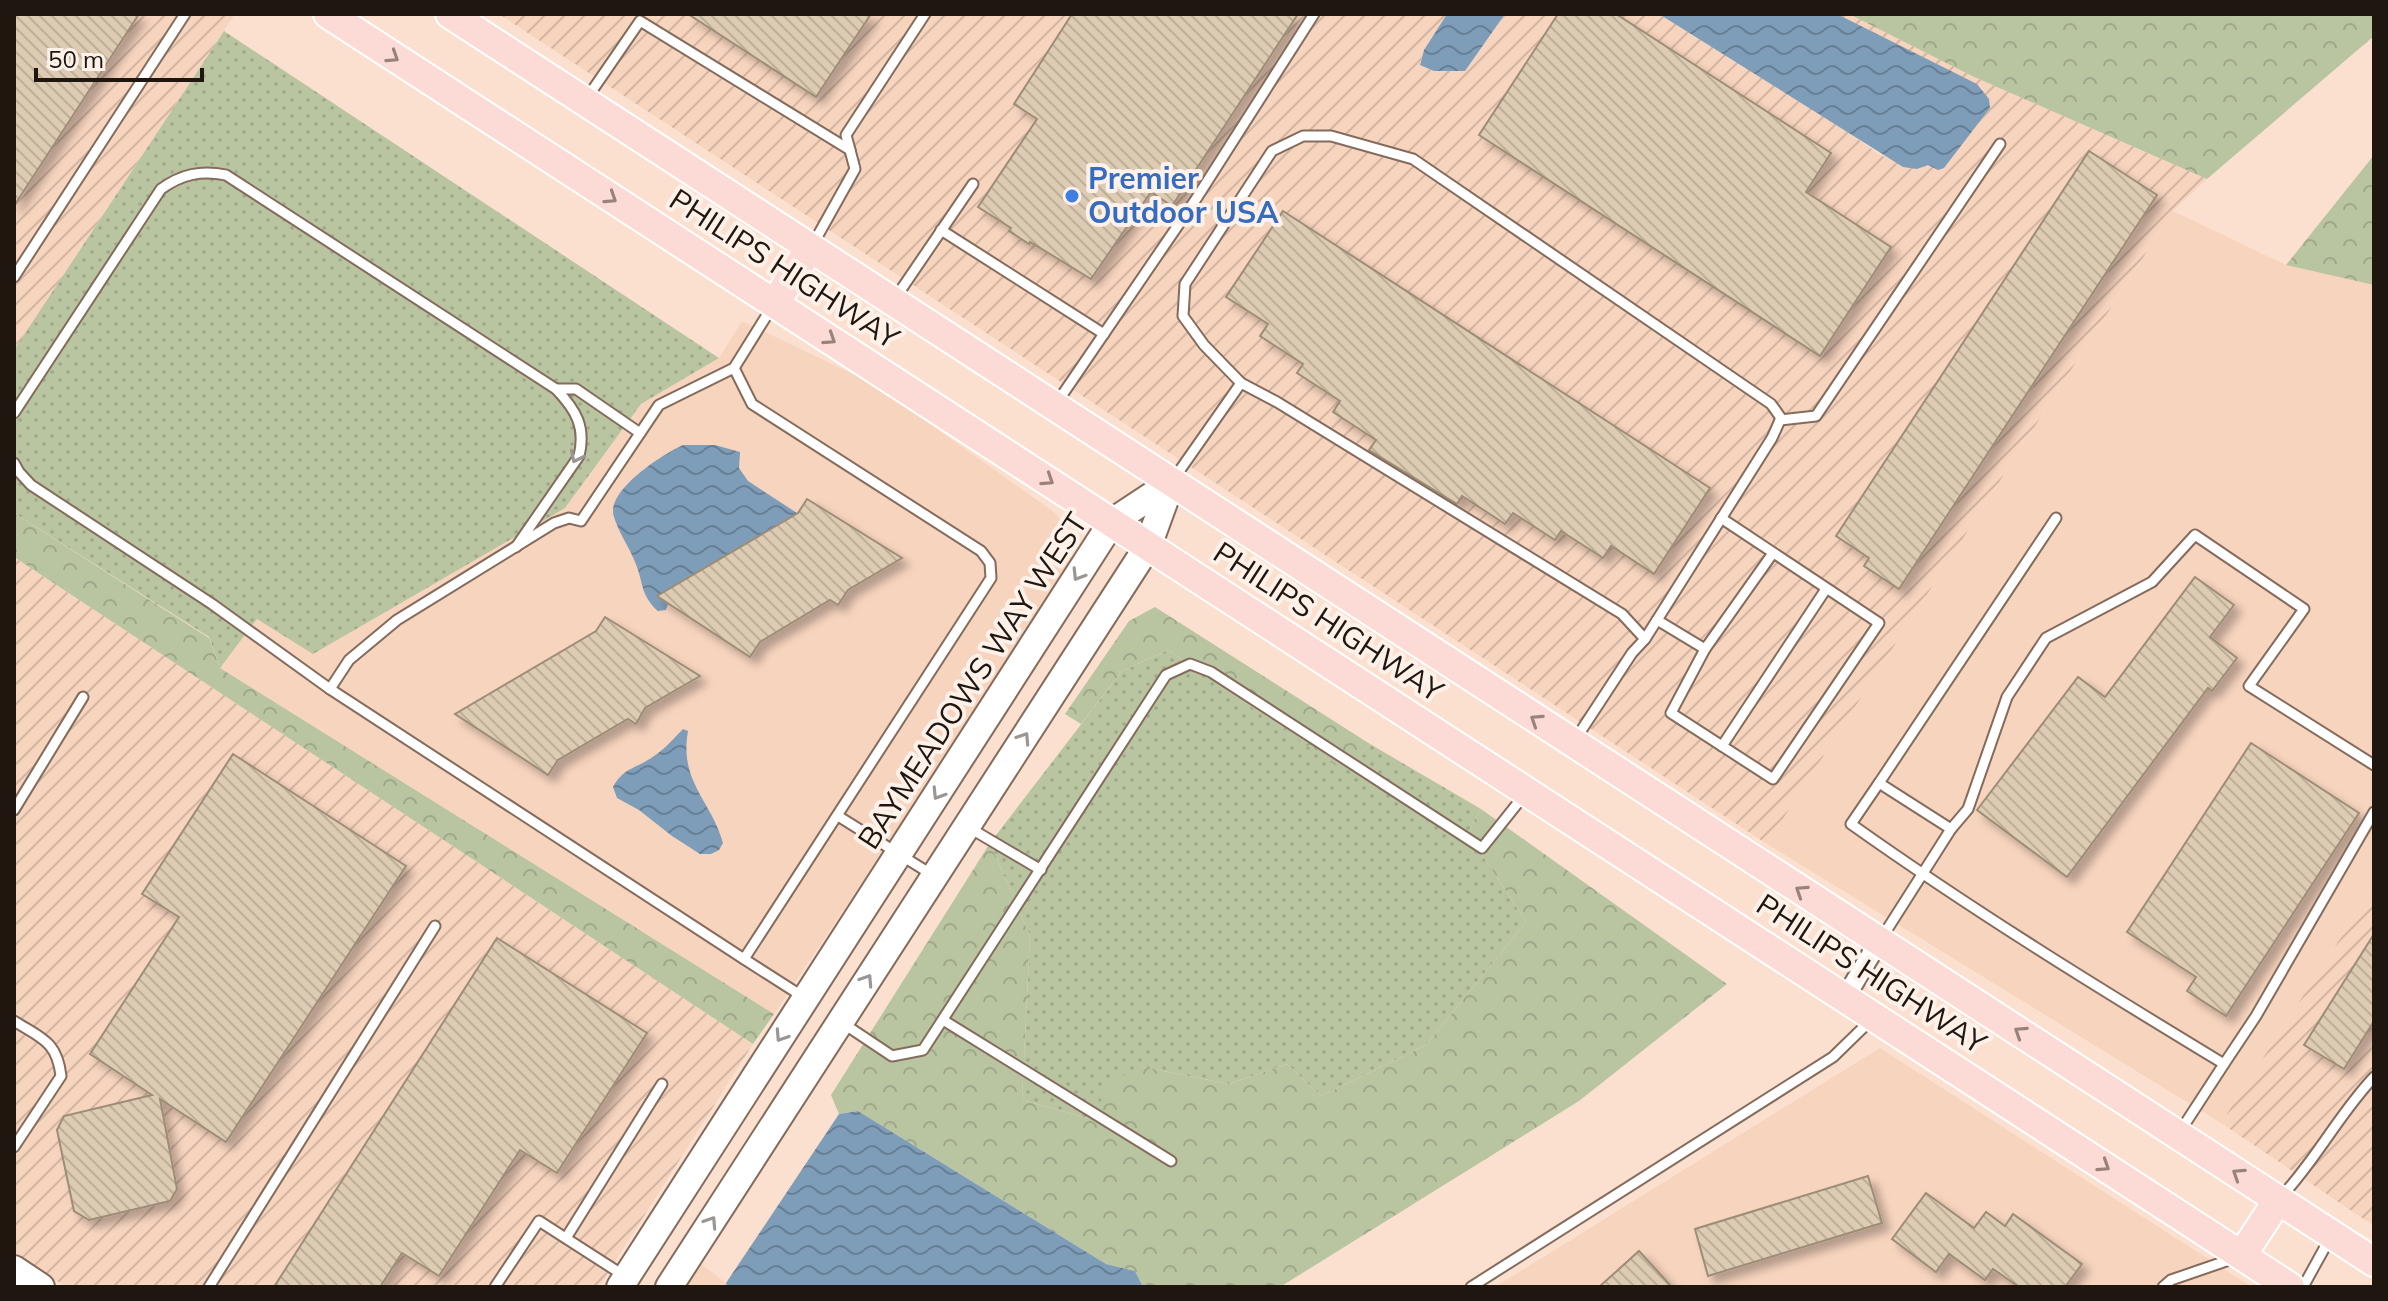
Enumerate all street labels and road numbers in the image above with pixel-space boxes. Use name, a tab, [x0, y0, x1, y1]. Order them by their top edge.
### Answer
street label: PHILIPS HIGHWAY	[663, 180, 907, 357]
street label: BAYMEADOWS WAY WEST	[849, 505, 1095, 856]
street label: PHILIPS HIGHWAY	[1207, 533, 1451, 710]
street label: PHILIPS HIGHWAY	[1750, 885, 1994, 1062]

